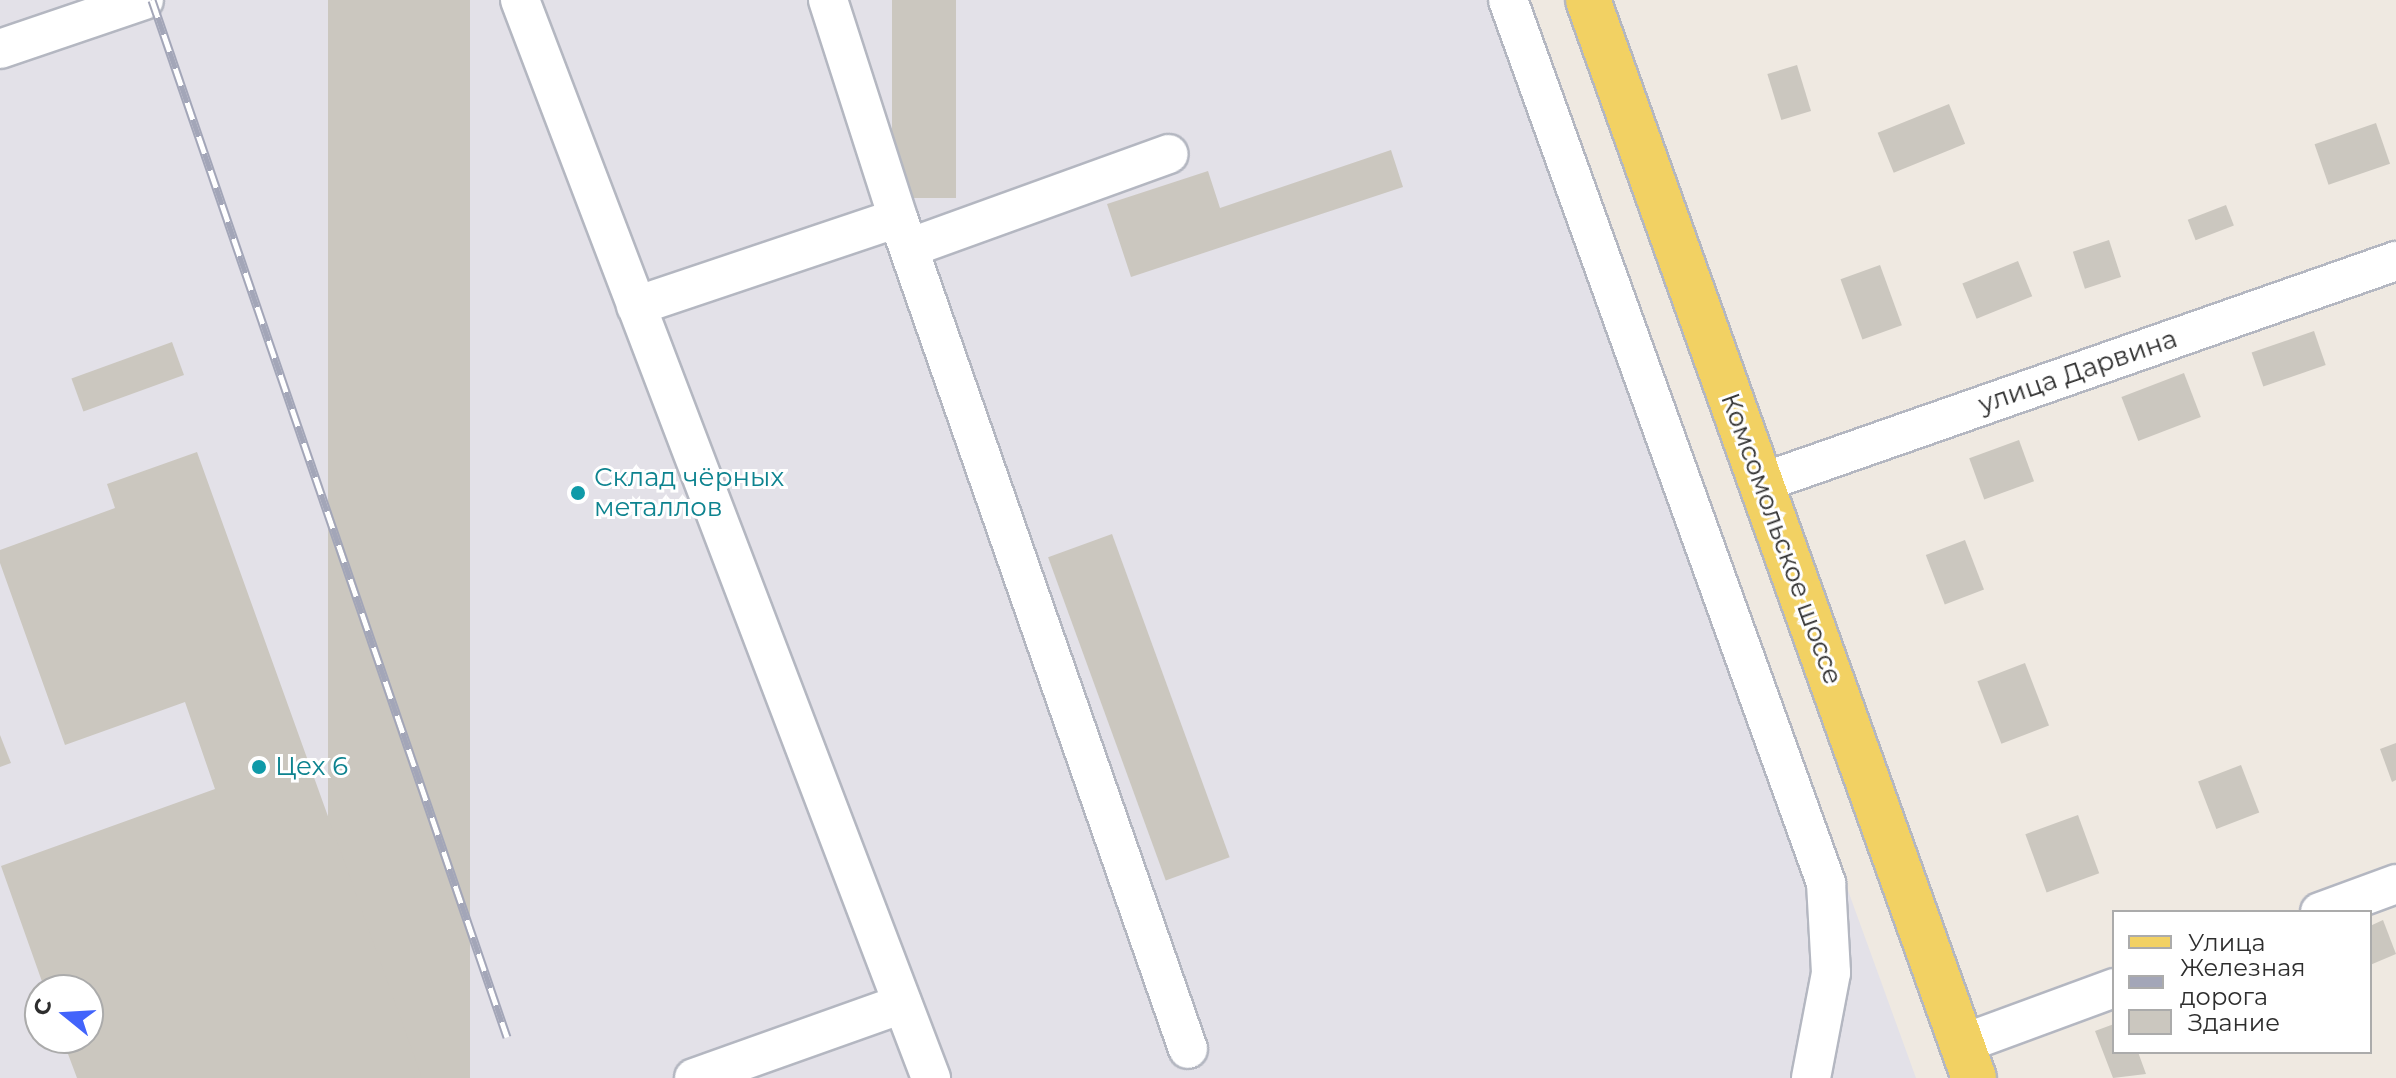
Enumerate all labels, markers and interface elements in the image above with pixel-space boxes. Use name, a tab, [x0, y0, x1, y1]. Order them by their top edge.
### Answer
street label: улица Дарвина	[1975, 323, 2181, 421]
street label: Комсомольское шоссе	[1714, 389, 1848, 689]
place label: Склад чёрных металлов	[594, 462, 784, 524]
marker: Склад чёрных металлов	[569, 484, 587, 502]
place label: Цех 6	[275, 751, 348, 783]
marker: Цех 6	[250, 758, 268, 776]
legend	[2112, 910, 2372, 1054]
text: Улица	[2188, 928, 2266, 957]
text: Железная дорога	[2180, 953, 2306, 1011]
north arrow	[24, 974, 104, 1054]
text: С	[27, 995, 58, 1019]
text: Здание	[2188, 1008, 2280, 1037]

